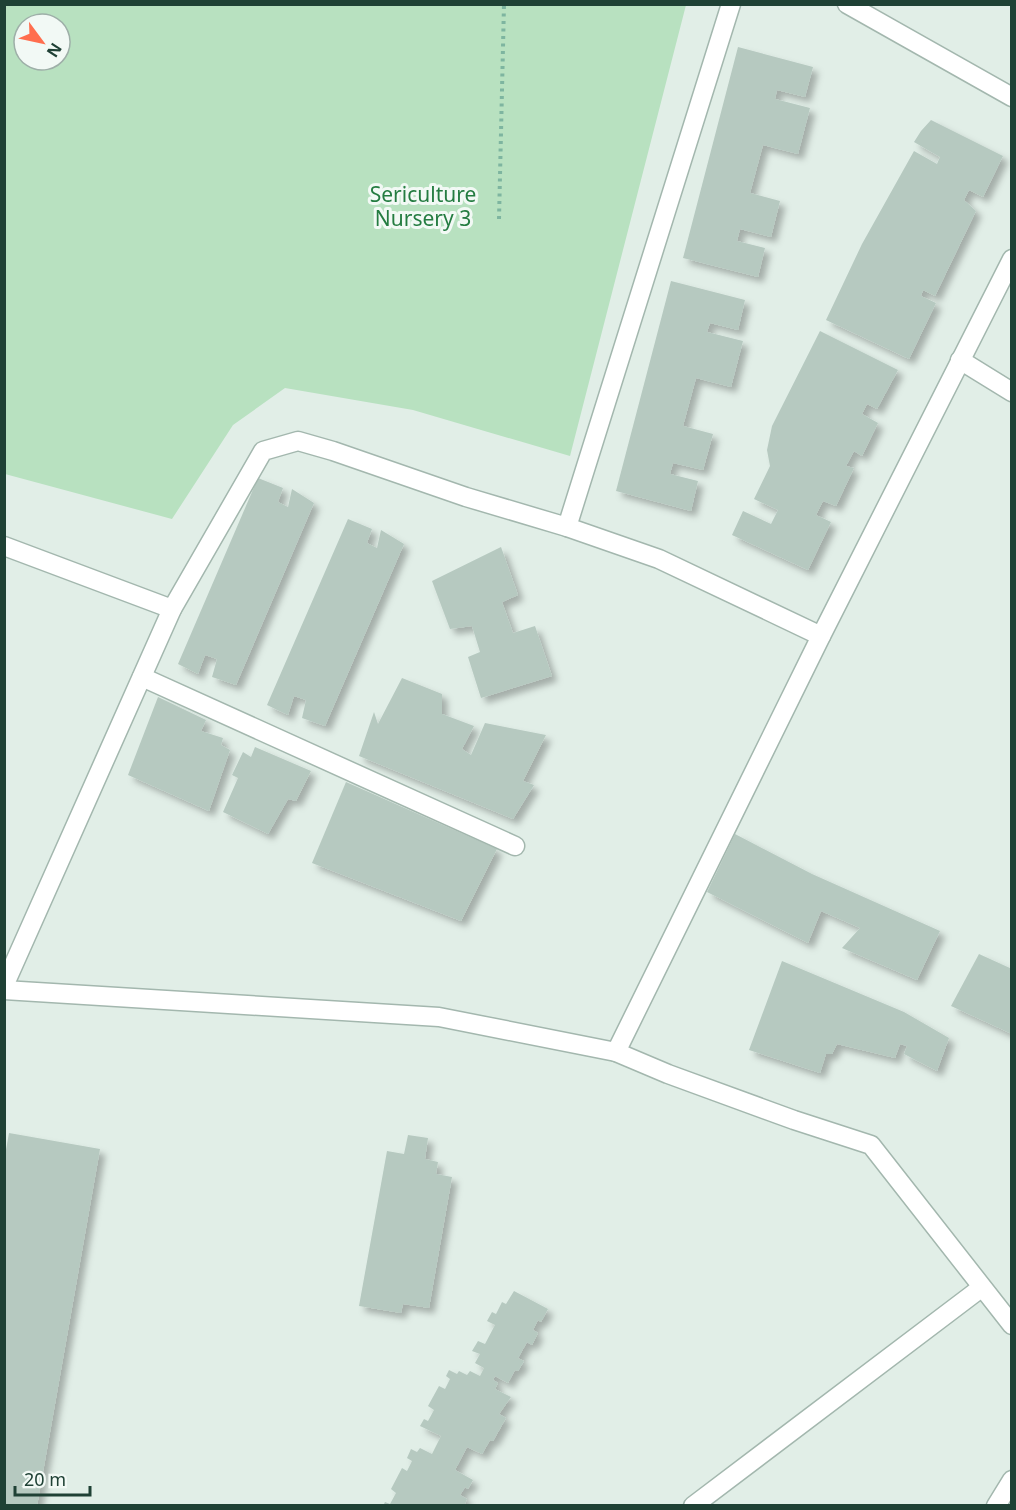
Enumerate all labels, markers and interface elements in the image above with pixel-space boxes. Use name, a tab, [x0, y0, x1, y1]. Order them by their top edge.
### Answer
north arrow	[12, 12, 72, 72]
text: N	[42, 39, 67, 62]
park label: Sericulture Nursery 3	[370, 180, 476, 232]
scale bar	[15, 1459, 90, 1497]
text: 20 m	[24, 1467, 66, 1491]

